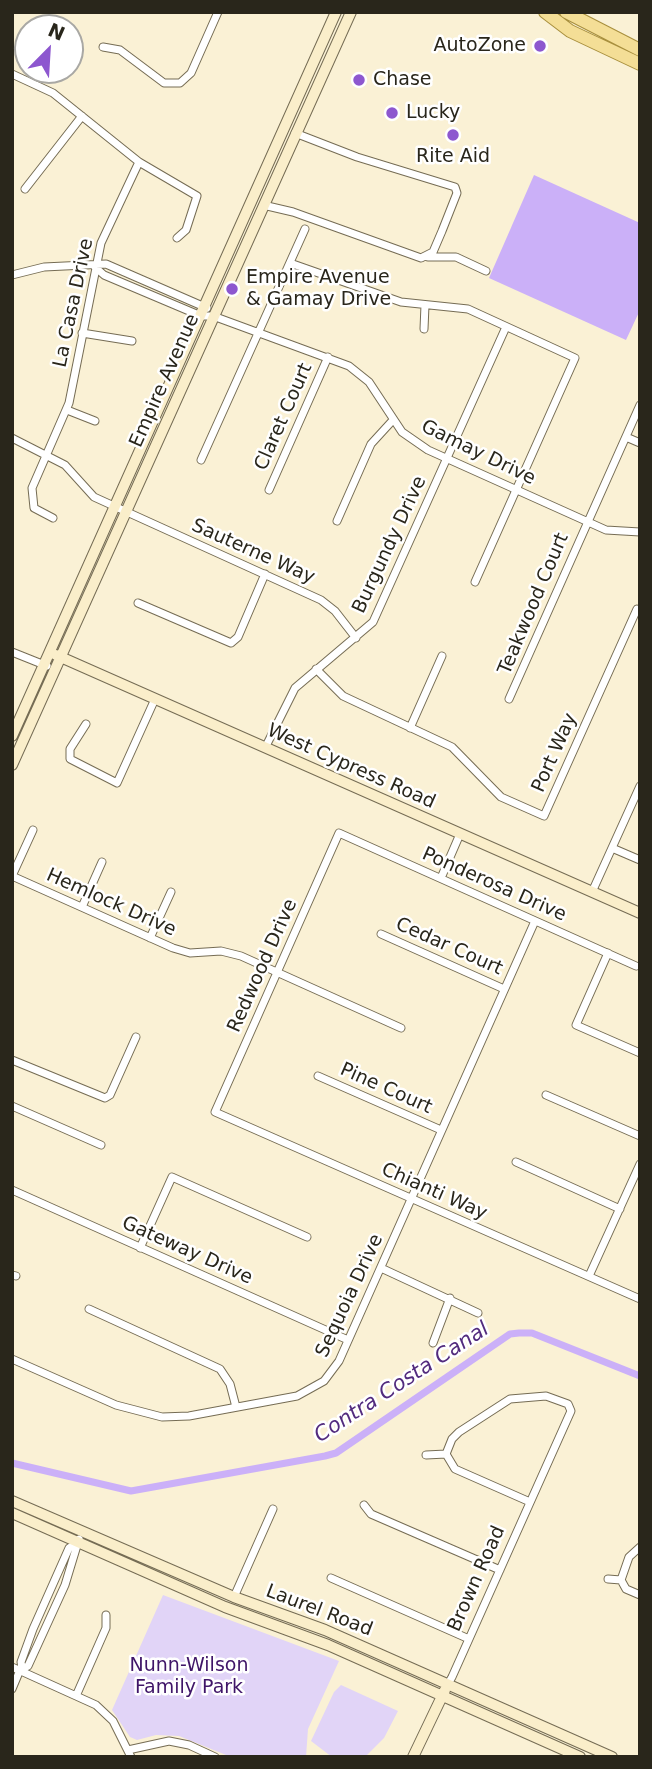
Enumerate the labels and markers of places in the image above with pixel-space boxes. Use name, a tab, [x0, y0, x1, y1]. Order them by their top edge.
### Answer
place label: AutoZone	[434, 35, 526, 57]
marker: AutoZone	[532, 38, 548, 54]
place label: Chase	[373, 69, 432, 91]
marker: Chase	[351, 72, 367, 88]
place label: Lucky	[406, 102, 460, 124]
marker: Lucky	[384, 105, 400, 121]
marker: Rite Aid	[445, 127, 461, 143]
place label: Rite Aid	[416, 146, 490, 168]
place label: Empire Avenue & Gamay Drive	[246, 267, 391, 311]
marker: Empire Avenue & Gamay Drive	[224, 281, 240, 297]

